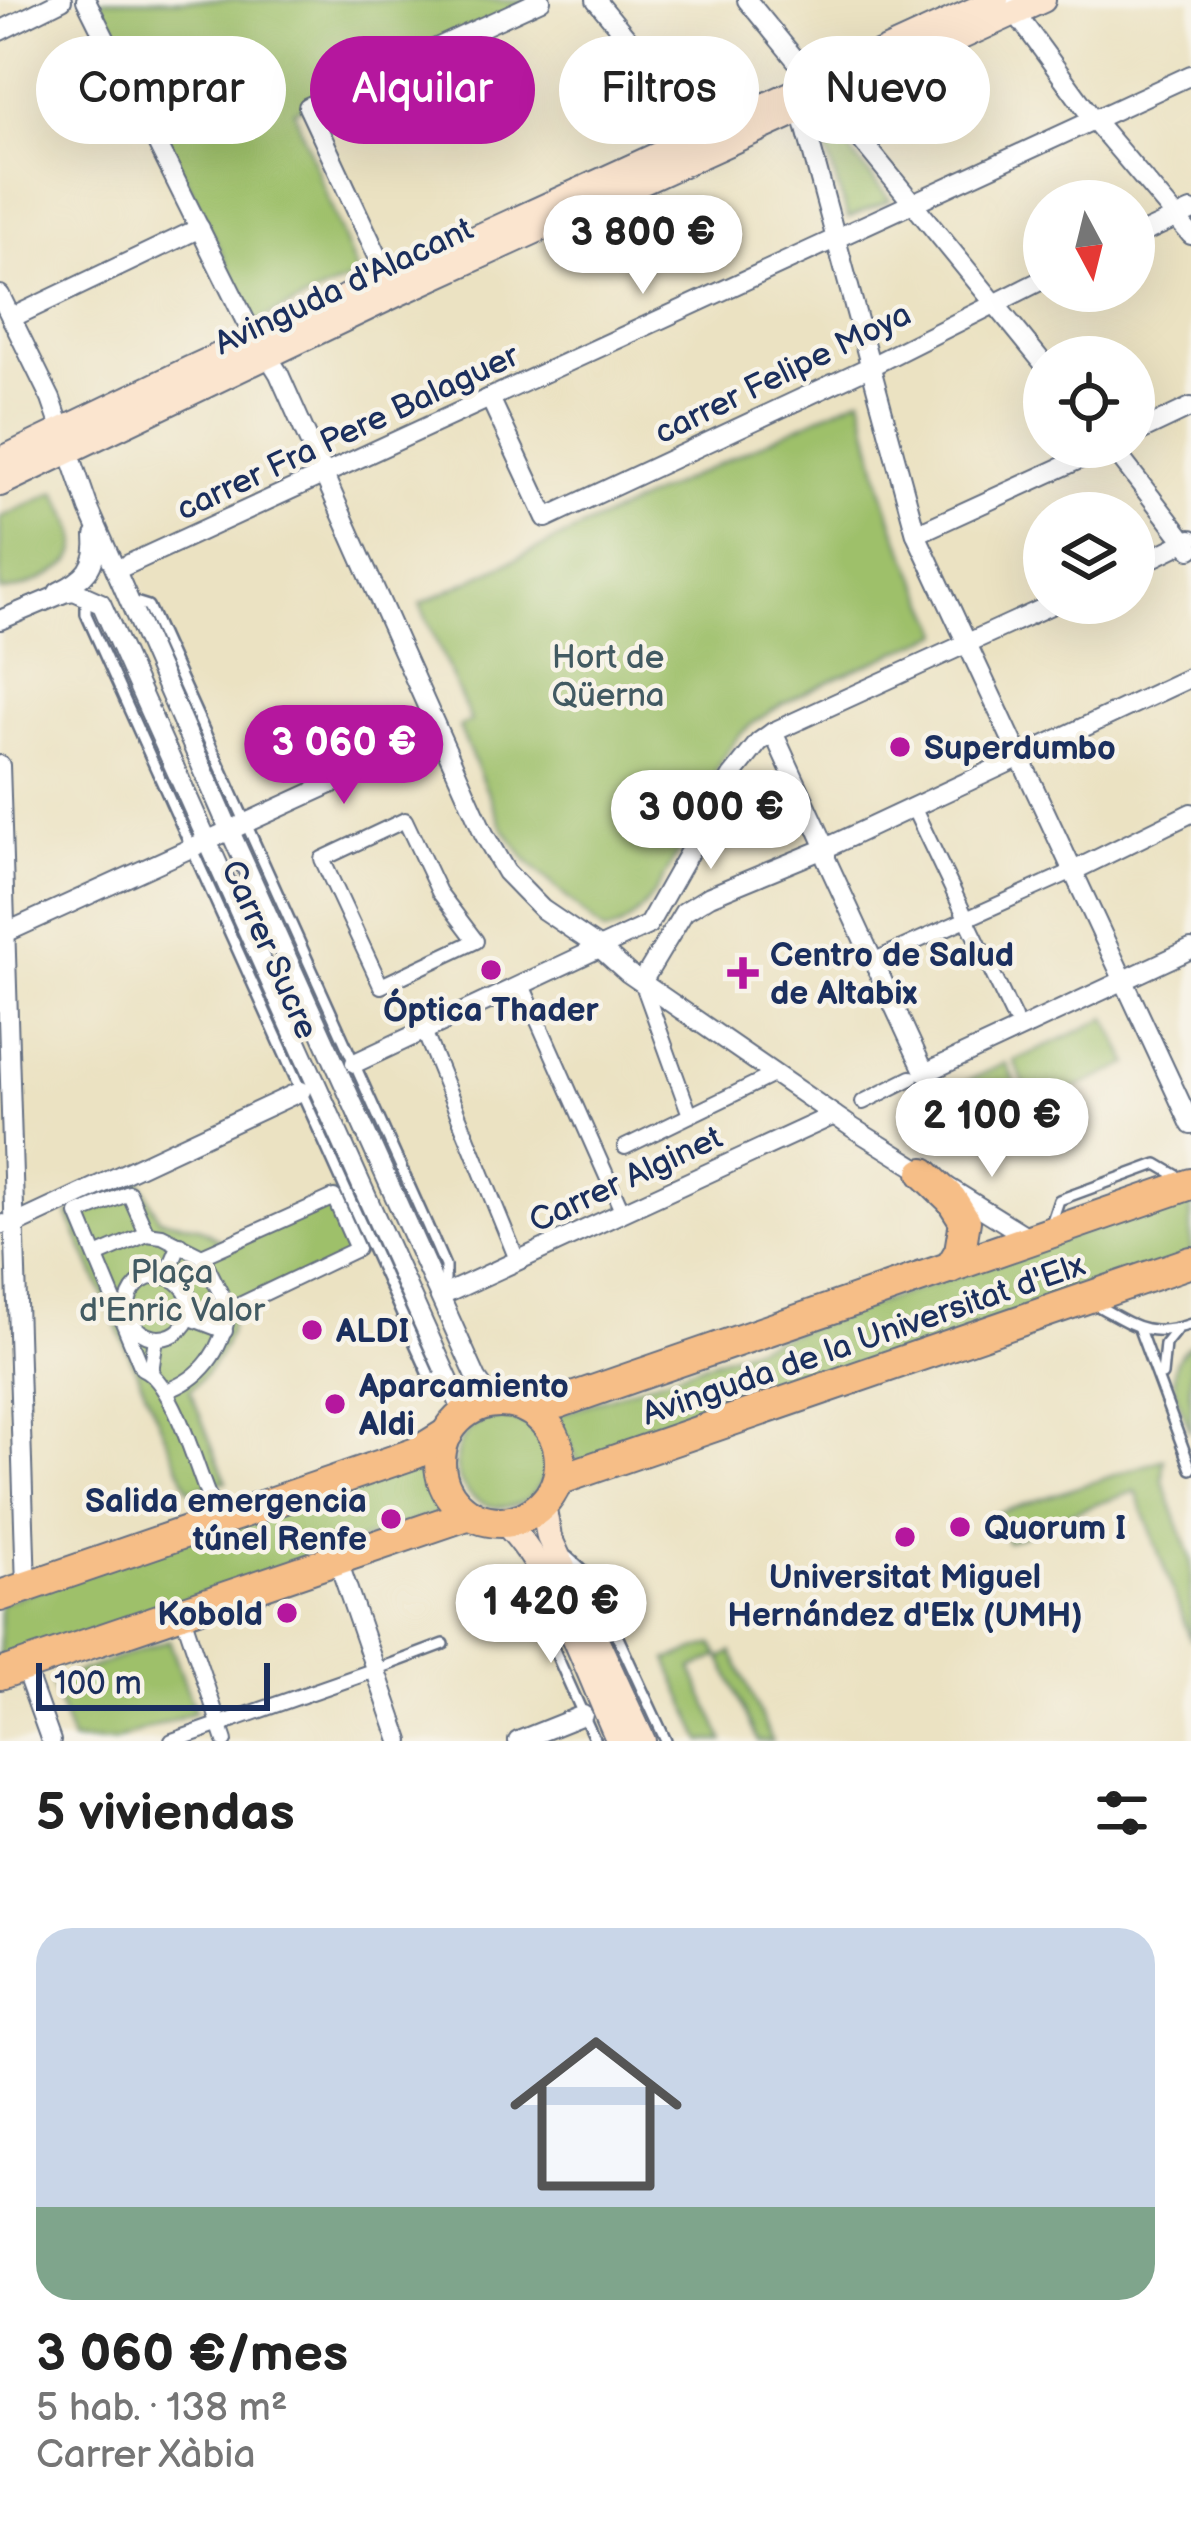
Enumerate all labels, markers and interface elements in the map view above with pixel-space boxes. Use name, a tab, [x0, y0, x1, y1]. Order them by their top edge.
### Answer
chip: Comprar	[36, 36, 286, 144]
chip: Alquilar	[310, 36, 535, 144]
chip: Filtros	[559, 36, 759, 144]
chip: Nuevo	[783, 36, 990, 144]
north arrow	[1023, 180, 1155, 312]
map controls	[1023, 180, 1155, 624]
pin: 3 800 €	[532, 195, 754, 297]
street label: Avinguda d'Alacant	[208, 209, 479, 364]
text: 3 800 €	[570, 210, 716, 257]
street label: carrer Felipe Moya	[648, 294, 918, 453]
street label: carrer Fra Pere Balaguer	[170, 335, 526, 530]
button: locate	[1023, 336, 1155, 468]
button: layers	[1023, 492, 1155, 624]
park label: Hort de Qüerna	[551, 638, 665, 716]
pin: 3 060 €	[233, 705, 455, 807]
text: 3 060 €	[271, 720, 417, 767]
place label: Superdumbo	[924, 729, 1116, 769]
marker: Superdumbo	[887, 734, 913, 760]
pin: 3 000 €	[600, 770, 822, 872]
text: 3 000 €	[638, 785, 784, 832]
street label: Carrer Sucre	[212, 854, 326, 1046]
place label: Centro de Salud de Altabix	[770, 936, 1014, 1014]
marker: Óptica Thader	[478, 957, 504, 983]
marker: Centro de Salud de Altabix	[727, 957, 759, 989]
place label: Óptica Thader	[383, 988, 600, 1031]
pin: 2 100 €	[881, 1078, 1103, 1180]
text: 2 100 €	[923, 1093, 1061, 1140]
street label: Carrer Alginet	[523, 1118, 729, 1242]
street label: Avinguda de la Universitat d'Elx	[637, 1245, 1091, 1435]
park label: Plaça d'Enric Valor	[79, 1253, 266, 1331]
place label: ALDI	[335, 1312, 409, 1352]
marker: ALDI	[299, 1317, 325, 1343]
place label: Aparcamiento Aldi	[358, 1367, 569, 1445]
marker: Aparcamiento Aldi	[322, 1391, 348, 1417]
place label: Salida emergencia túnel Renfe	[85, 1482, 367, 1560]
marker: Salida emergencia túnel Renfe	[378, 1506, 404, 1532]
place label: Quorum I	[984, 1509, 1126, 1549]
marker: Quorum I	[947, 1514, 973, 1540]
marker: Universitat Miguel Hernández d'Elx (UMH)	[892, 1524, 918, 1550]
place label: Universitat Miguel Hernández d'Elx (UMH)	[727, 1558, 1083, 1636]
pin: 1 420 €	[440, 1564, 662, 1666]
text: 1 420 €	[483, 1579, 619, 1626]
place label: Kobold	[157, 1595, 263, 1635]
marker: Kobold	[274, 1600, 300, 1626]
scale bar	[36, 1657, 270, 1710]
text: 100 m	[54, 1664, 142, 1704]
icon: filters	[1089, 1780, 1155, 1846]
text: 5 viviendas	[36, 1783, 295, 1844]
icon: home	[488, 2006, 704, 2222]
text: 3 060 €/mes	[36, 2324, 348, 2385]
text: 5 hab. · 138 m²	[36, 2385, 288, 2432]
text: Carrer Xàbia	[36, 2432, 256, 2479]

